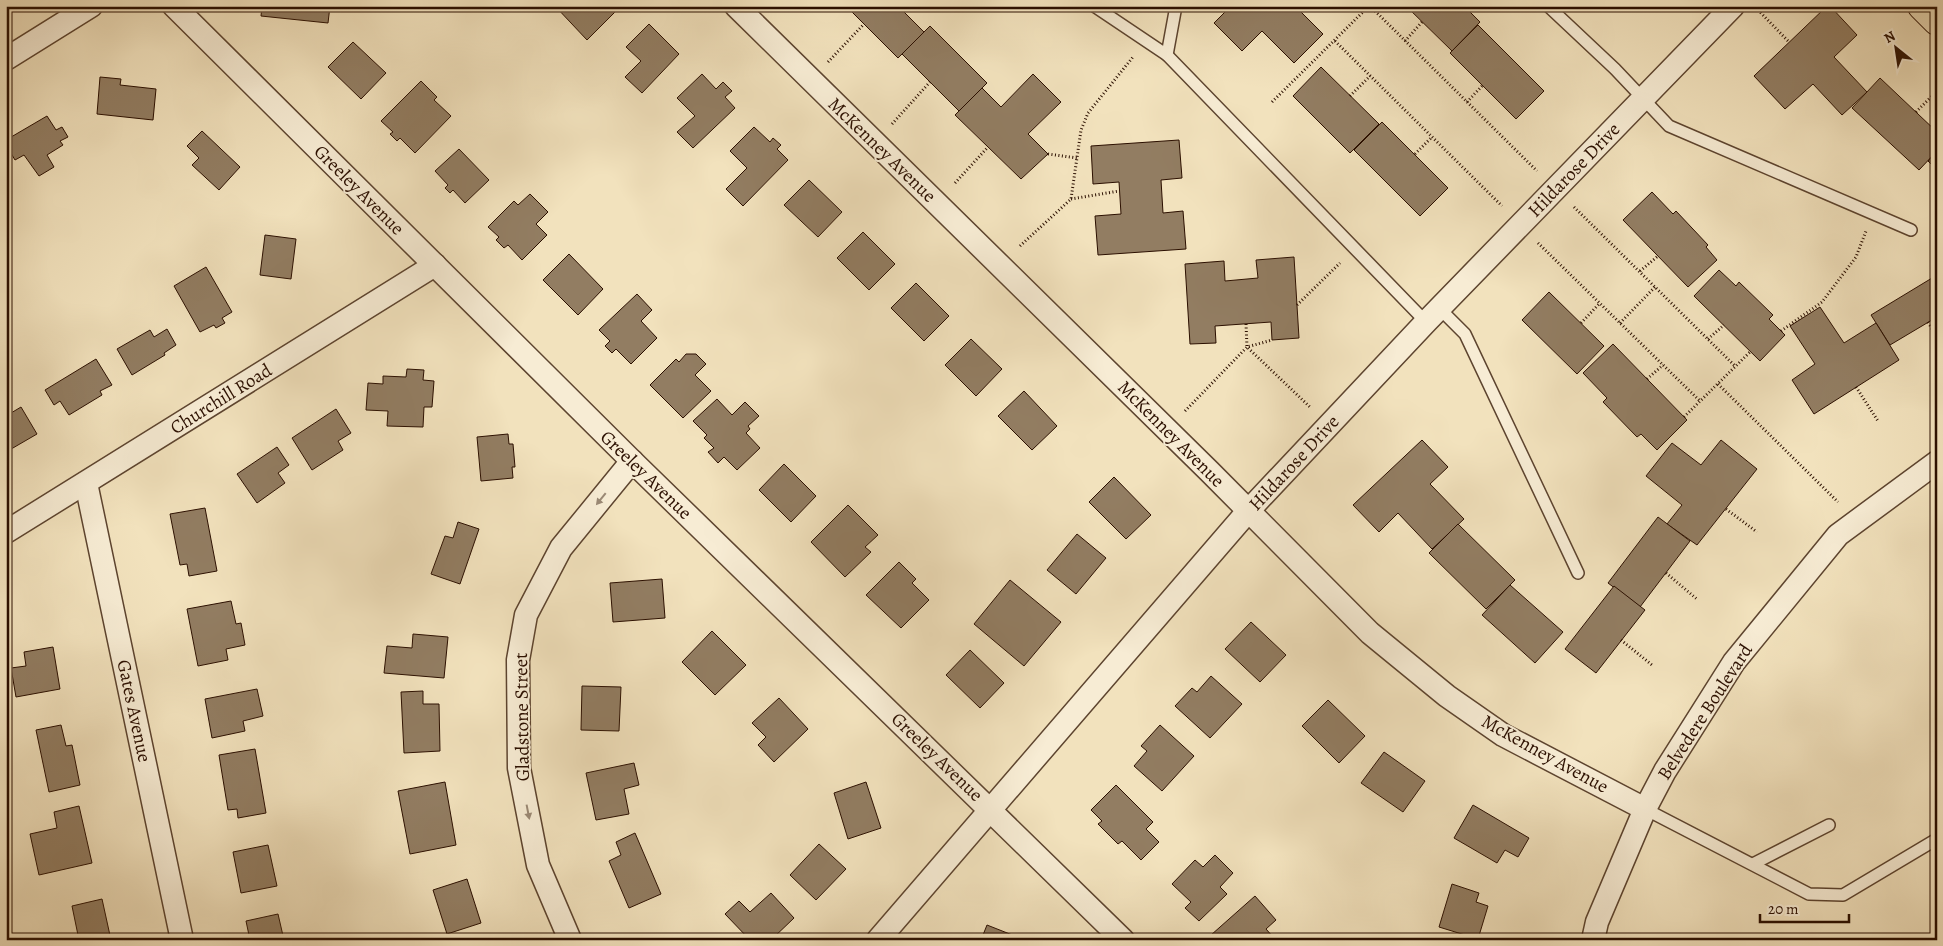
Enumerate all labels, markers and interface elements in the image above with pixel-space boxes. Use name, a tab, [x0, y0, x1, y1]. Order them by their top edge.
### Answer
north arrow	[1870, 22, 1920, 72]
text: N	[1881, 26, 1899, 48]
street label: McKenney Avenue	[822, 92, 942, 208]
street label: Hildarose Drive	[1522, 117, 1626, 223]
street label: Greeley Avenue	[308, 139, 410, 241]
street label: Churchill Road	[165, 357, 278, 441]
street label: McKenney Avenue	[1112, 375, 1230, 493]
street label: Hildarose Drive	[1243, 409, 1345, 517]
street label: Greeley Avenue	[594, 425, 698, 525]
one-way arrow	[595, 492, 606, 505]
street label: Belvedere Boulevard	[1651, 638, 1759, 785]
street label: Gladstone Street	[508, 652, 536, 782]
street label: Gates Avenue	[110, 657, 158, 765]
street label: Greeley Avenue	[885, 707, 989, 807]
street label: McKenney Avenue	[1477, 708, 1613, 800]
one-way arrow	[524, 805, 532, 820]
scale bar	[1760, 891, 1849, 923]
text: 20 m	[1768, 899, 1799, 919]

